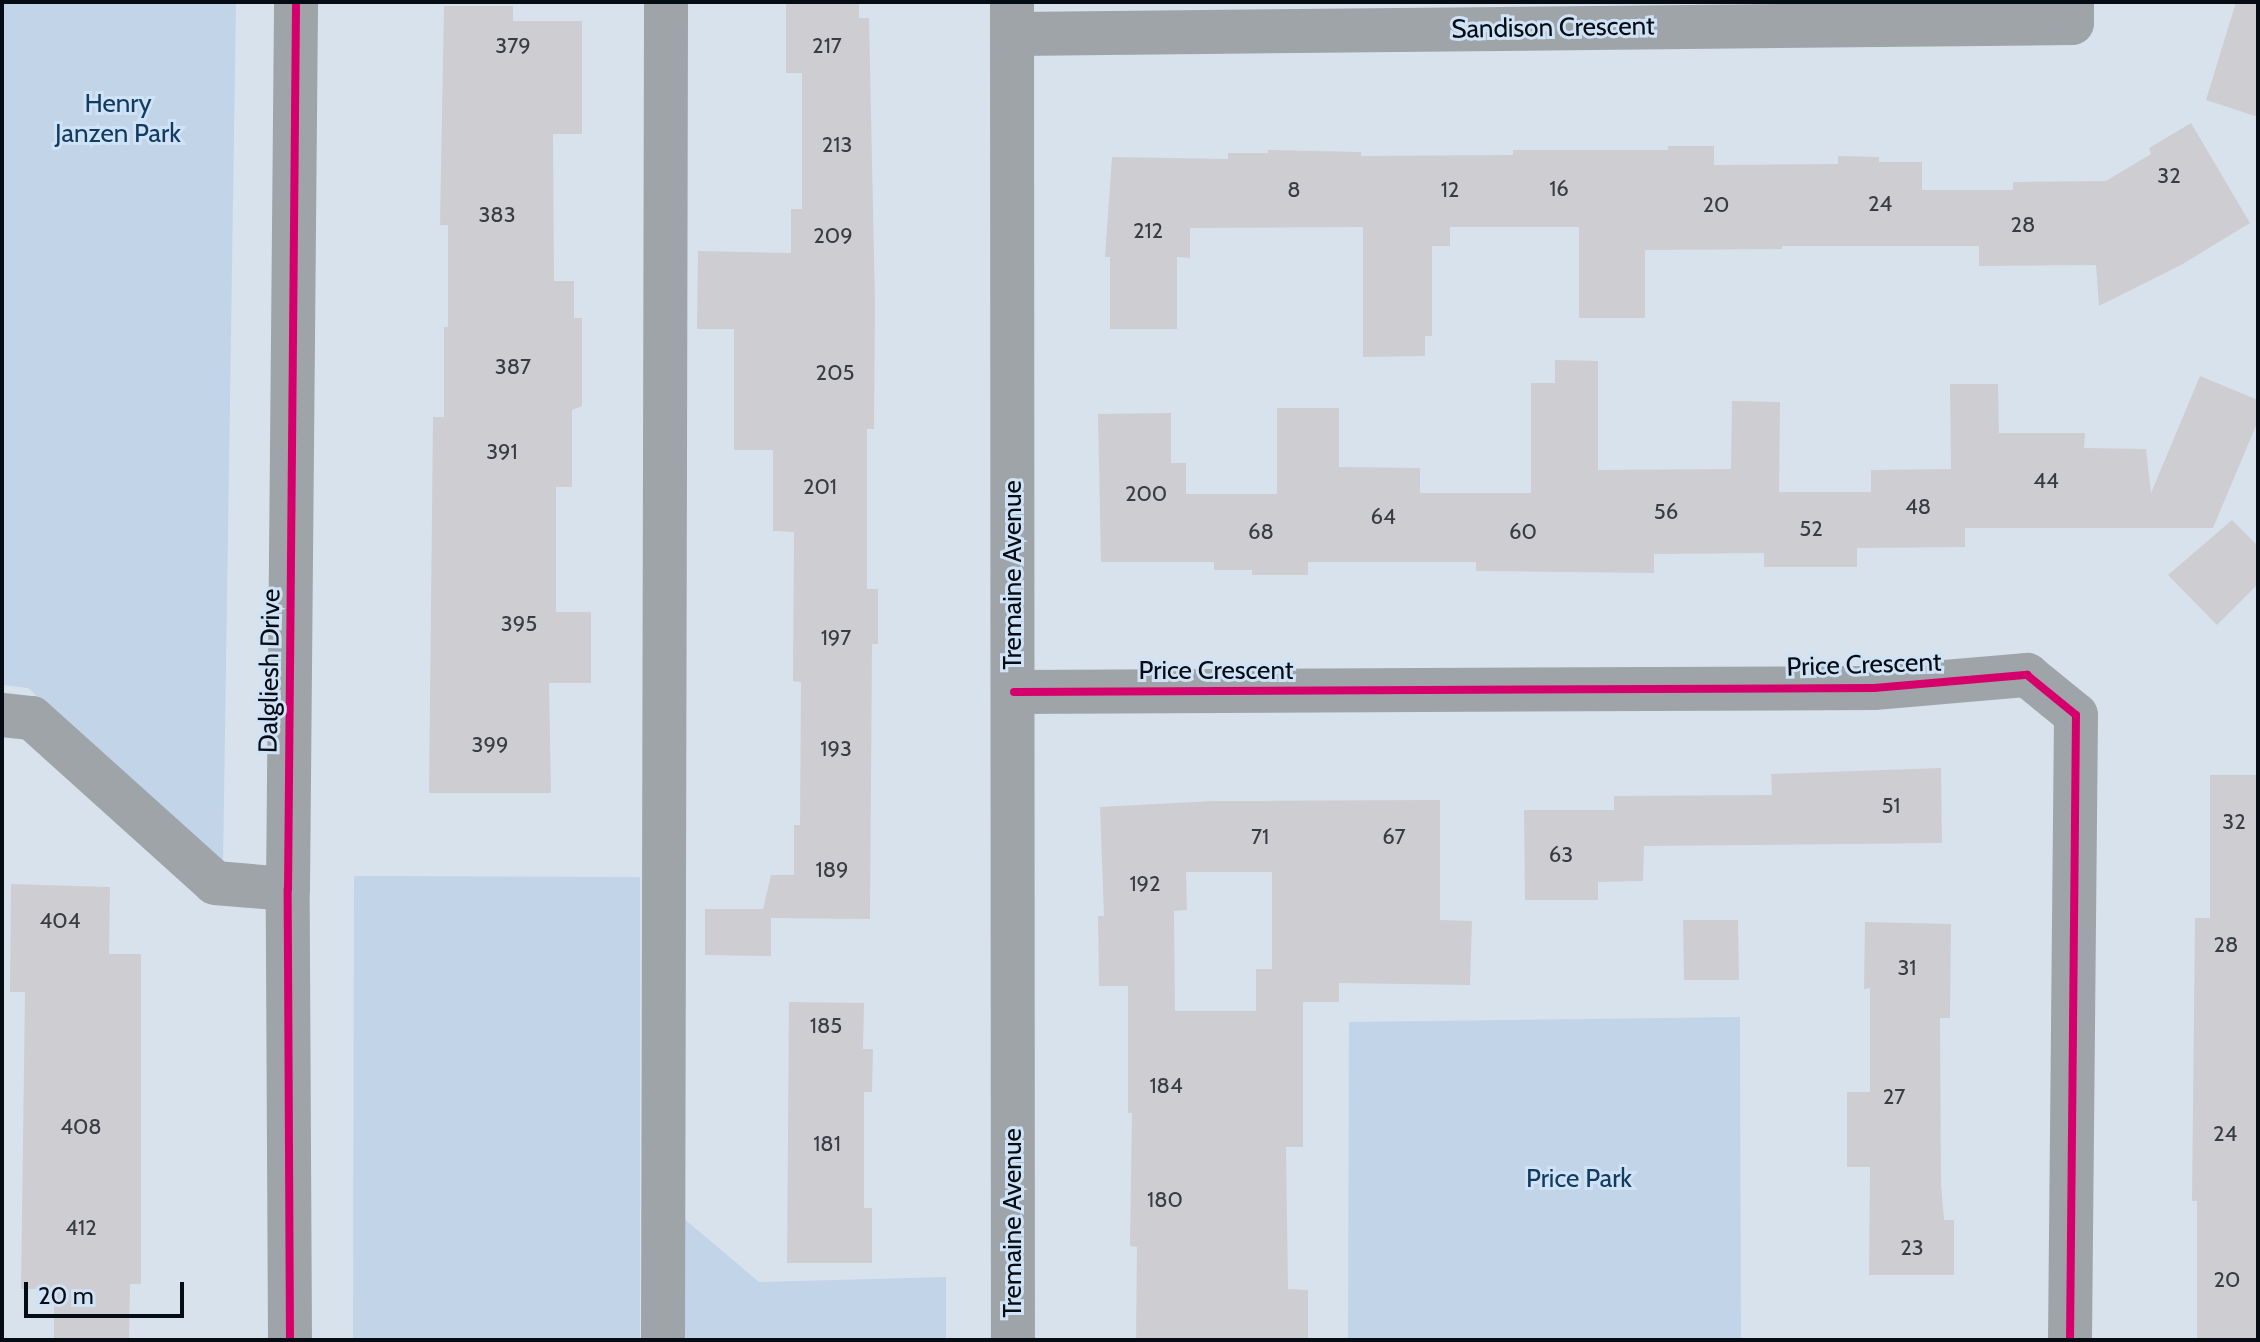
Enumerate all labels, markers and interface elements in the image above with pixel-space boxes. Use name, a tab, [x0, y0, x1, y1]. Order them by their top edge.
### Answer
street label: Sandison Crescent	[1451, 11, 1655, 45]
house number: 379	[495, 33, 531, 59]
house number: 217	[812, 33, 842, 59]
park label: Henry Janzen Park	[55, 88, 181, 150]
house number: 213	[822, 132, 852, 158]
house number: 32	[2157, 163, 2181, 189]
house number: 16	[1549, 176, 1569, 202]
house number: 8	[1287, 177, 1301, 203]
house number: 12	[1441, 177, 1459, 203]
house number: 24	[1868, 191, 1892, 217]
house number: 20	[1703, 192, 1729, 218]
house number: 383	[478, 202, 516, 228]
house number: 28	[2011, 212, 2035, 238]
house number: 212	[1133, 218, 1163, 244]
house number: 209	[813, 223, 853, 249]
house number: 387	[495, 354, 531, 380]
house number: 205	[816, 360, 854, 386]
house number: 391	[486, 439, 518, 465]
house number: 44	[2033, 468, 2059, 494]
house number: 201	[803, 474, 837, 500]
street label: Tremaine Avenue	[997, 480, 1029, 670]
house number: 200	[1125, 481, 1167, 507]
house number: 48	[1905, 494, 1931, 520]
house number: 56	[1654, 499, 1678, 525]
house number: 64	[1370, 504, 1396, 530]
house number: 52	[1799, 516, 1823, 542]
house number: 68	[1248, 519, 1274, 545]
house number: 60	[1509, 519, 1537, 545]
street label: Dalgliesh Drive	[253, 589, 287, 753]
house number: 395	[501, 611, 537, 637]
house number: 197	[821, 625, 851, 651]
street label: Price Crescent	[1786, 647, 1942, 683]
street label: Price Crescent	[1139, 655, 1293, 687]
house number: 399	[472, 732, 508, 758]
house number: 193	[820, 736, 852, 762]
house number: 51	[1881, 793, 1901, 819]
house number: 32	[2222, 809, 2246, 835]
house number: 71	[1251, 824, 1269, 850]
house number: 67	[1382, 824, 1406, 850]
house number: 63	[1549, 842, 1573, 868]
house number: 189	[816, 857, 848, 883]
house number: 192	[1129, 871, 1161, 897]
house number: 404	[40, 908, 80, 934]
house number: 28	[2214, 932, 2238, 958]
house number: 31	[1897, 955, 1917, 981]
house number: 185	[810, 1013, 842, 1039]
house number: 184	[1149, 1073, 1183, 1099]
house number: 27	[1883, 1084, 1905, 1110]
house number: 408	[60, 1114, 102, 1140]
house number: 24	[2213, 1121, 2237, 1147]
street label: Tremaine Avenue	[997, 1128, 1029, 1318]
house number: 181	[813, 1131, 841, 1157]
park label: Price Park	[1526, 1163, 1632, 1195]
house number: 180	[1147, 1187, 1183, 1213]
house number: 412	[65, 1215, 97, 1241]
house number: 23	[1900, 1235, 1924, 1261]
scale bar	[28, 1266, 188, 1316]
house number: 20	[2214, 1267, 2240, 1293]
text: 20 m	[38, 1281, 94, 1310]

